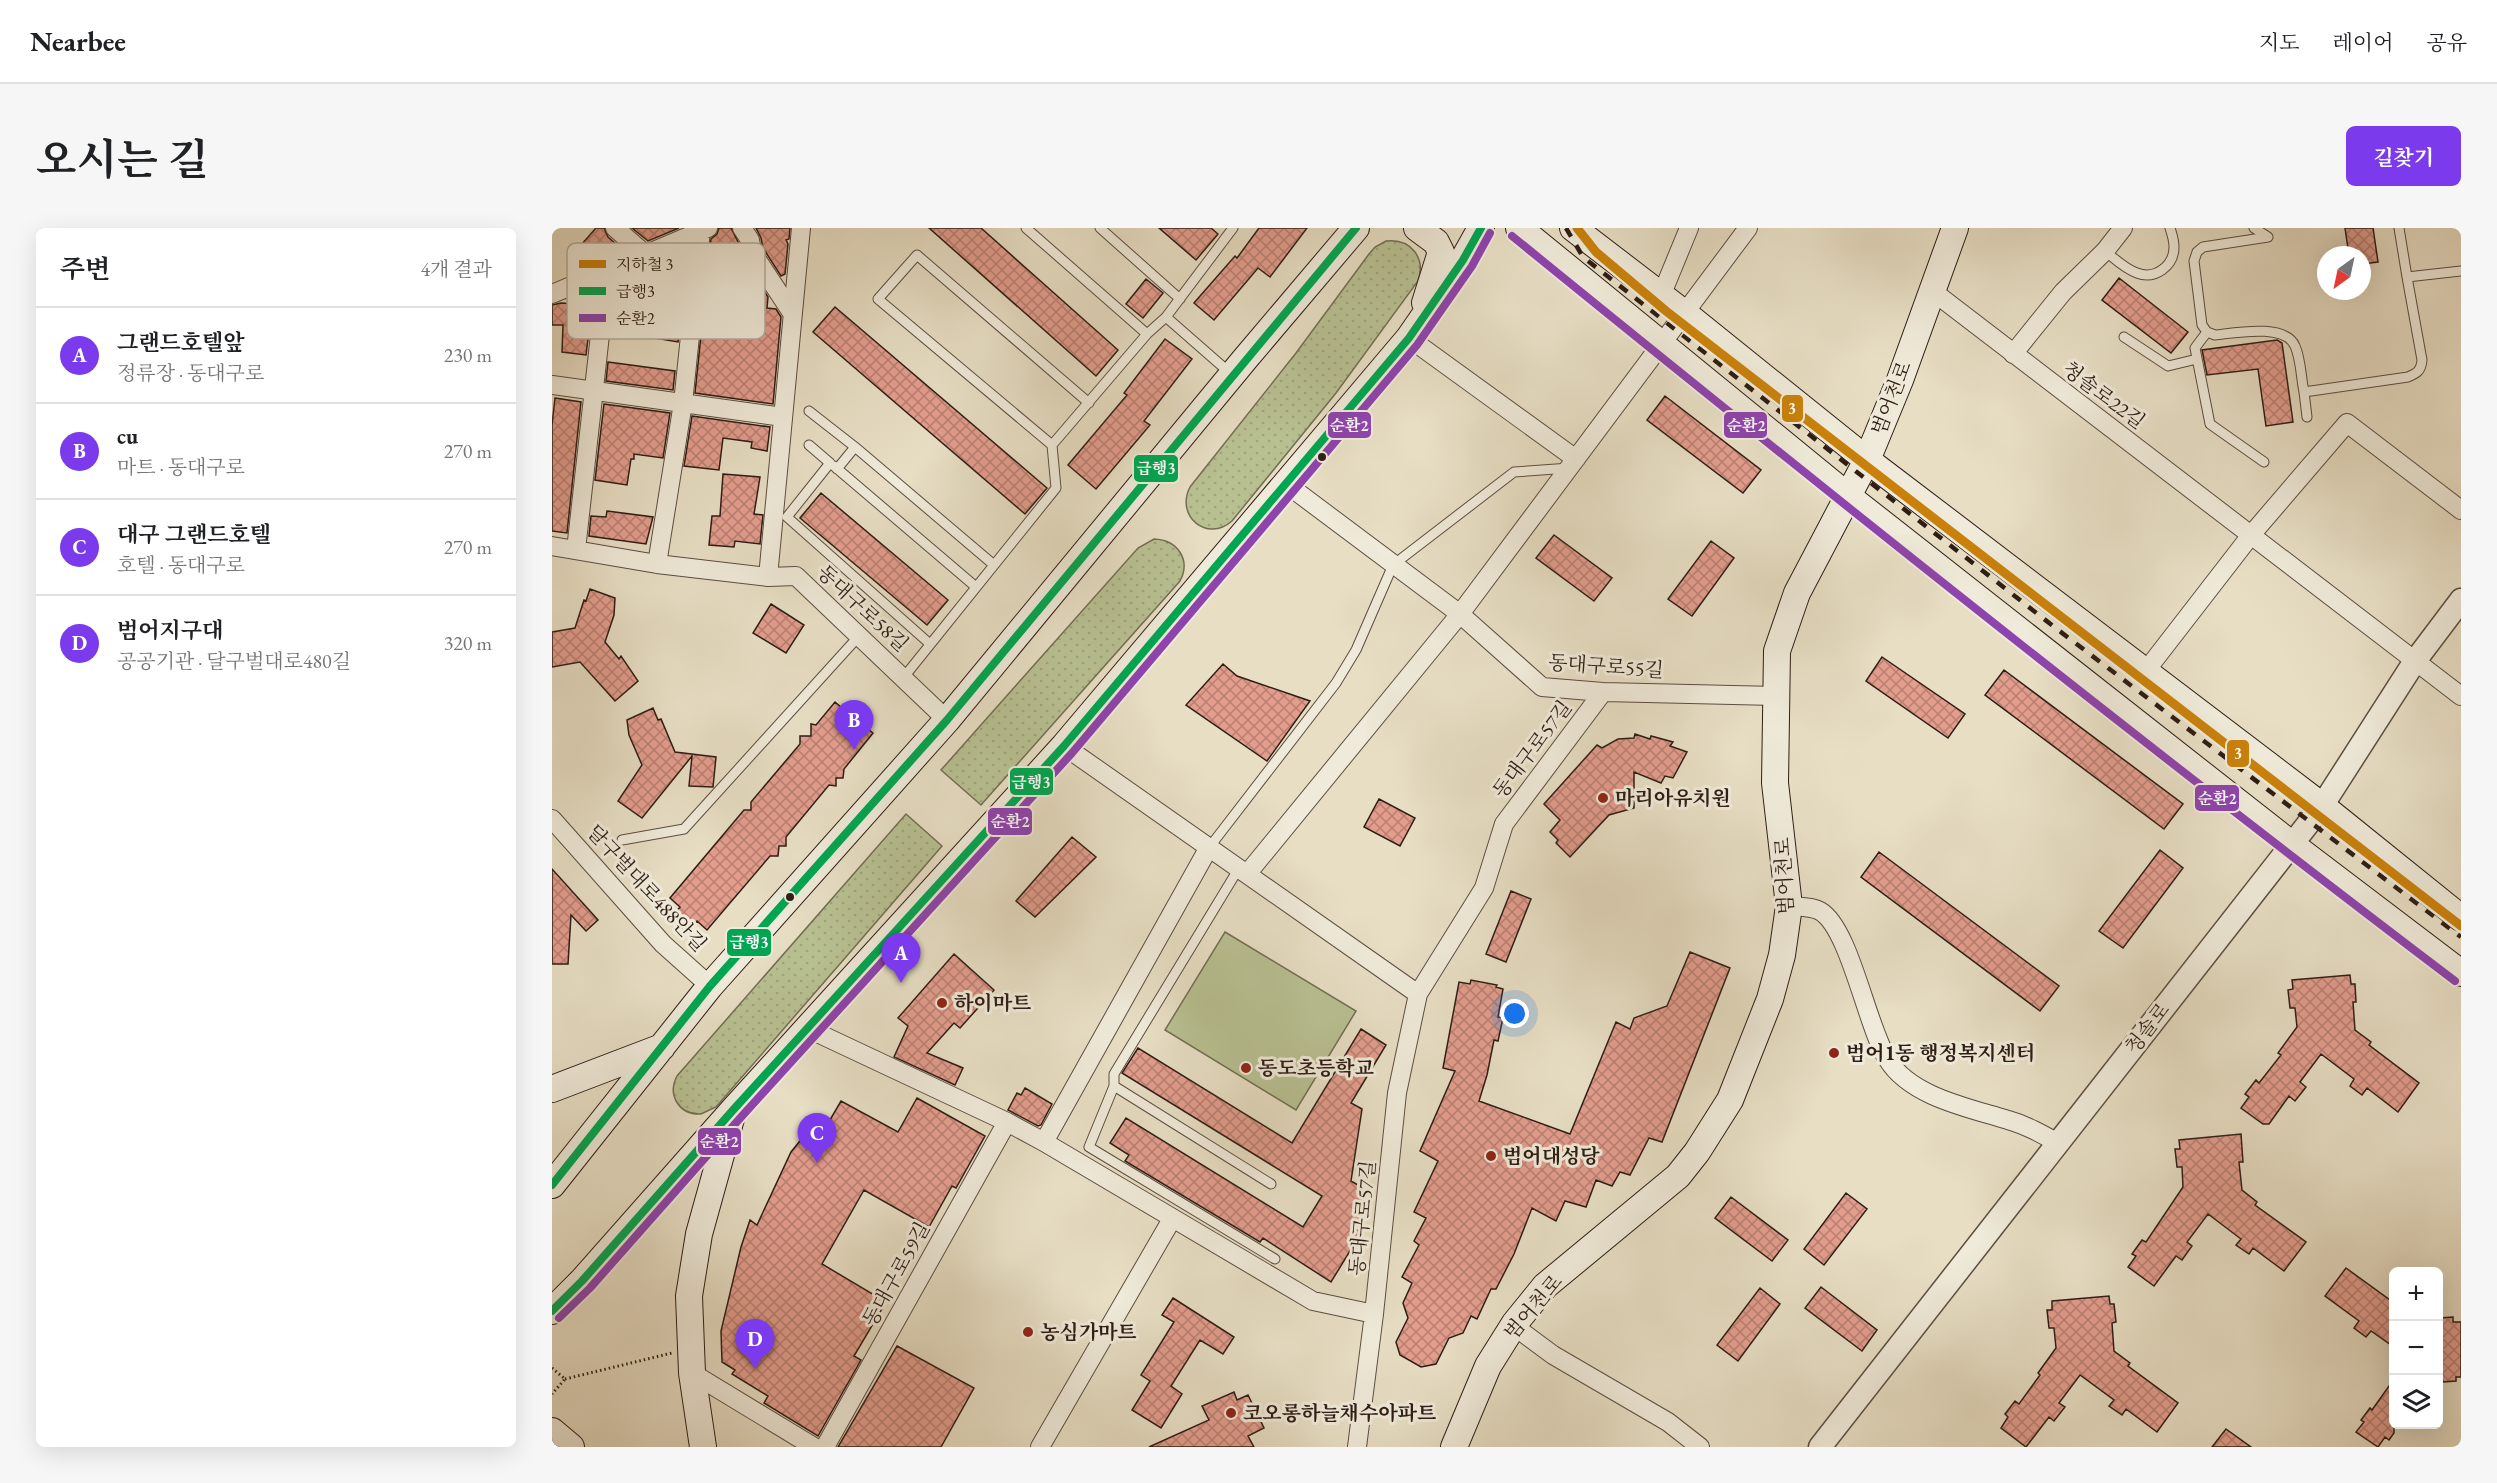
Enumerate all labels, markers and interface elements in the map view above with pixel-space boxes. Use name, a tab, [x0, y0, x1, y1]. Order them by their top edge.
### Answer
text: Nearbee	[30, 23, 126, 59]
text: 지도	[2259, 29, 2300, 56]
text: 레이어	[2333, 29, 2393, 56]
text: 공유	[2426, 29, 2467, 56]
button: 길찾기	[2346, 126, 2461, 186]
text: 오시는 길	[36, 132, 208, 187]
legend	[567, 243, 765, 339]
north arrow	[2317, 246, 2371, 300]
text: 주변	[60, 252, 110, 286]
text: 지하철 3	[616, 254, 674, 275]
text: 4개 결과	[420, 256, 492, 282]
text: 급행3	[616, 281, 655, 302]
text: 순환2	[616, 308, 655, 329]
text: 그랜드호텔앞	[117, 328, 245, 357]
text: A	[72, 342, 87, 368]
text: 230 m	[444, 342, 492, 368]
street label: 청솔로22길	[2058, 356, 2150, 434]
street label: 범어천로	[1865, 357, 1917, 439]
text: 정류장 · 동대구로	[117, 360, 264, 386]
line badge: 3	[1781, 394, 1804, 423]
text: 3	[1788, 398, 1796, 419]
line badge: 순환2	[1327, 411, 1372, 439]
line badge: 순환2	[1723, 411, 1768, 439]
text: 순환2	[1329, 415, 1369, 436]
text: 순환2	[1726, 415, 1766, 436]
text: cu	[117, 422, 138, 451]
text: B	[73, 438, 86, 464]
text: 270 m	[444, 438, 492, 464]
unlabelled marker	[1316, 451, 1328, 463]
text: 마트 · 동대구로	[117, 454, 245, 480]
line badge: 급행3	[1133, 454, 1179, 483]
text: 급행3	[1136, 458, 1176, 479]
text: 대구 그랜드호텔	[117, 520, 271, 549]
text: C	[72, 534, 87, 560]
text: 270 m	[444, 534, 492, 560]
text: 호텔 · 동대구로	[117, 552, 245, 578]
street label: 동대구로58길	[812, 559, 914, 657]
text: 범어지구대	[117, 616, 223, 645]
text: D	[72, 630, 87, 656]
text: 320 m	[444, 630, 492, 656]
text: 공공기관 · 달구벌대로480길	[117, 648, 351, 674]
street label: 동대구로55길	[1547, 649, 1665, 683]
street label: 동대구로57길	[1487, 695, 1577, 803]
pin: B	[834, 700, 874, 750]
line badge: 3	[2226, 739, 2250, 768]
text: 3	[2234, 743, 2242, 764]
line badge: 급행3	[1009, 767, 1054, 796]
text: 급행3	[1011, 772, 1051, 793]
line badge: 순환2	[2194, 784, 2240, 812]
place label: 마리아유치원	[1615, 785, 1731, 811]
text: 순환2	[2197, 788, 2237, 809]
marker: 마리아유치원	[1596, 791, 1610, 805]
line badge: 순환2	[987, 807, 1033, 836]
text: 순환2	[990, 811, 1030, 832]
street label: 달구벌대로488안길	[582, 819, 712, 957]
street label: 범어천로	[1769, 837, 1799, 915]
unlabelled marker	[784, 891, 796, 903]
line badge: 급행3	[726, 928, 772, 957]
text: 급행3	[729, 932, 769, 953]
pin: A	[882, 934, 920, 983]
place label: 하이마트	[954, 990, 1031, 1016]
marker: 하이마트	[935, 996, 949, 1010]
street label: 청솔로	[2119, 997, 2175, 1059]
your location	[1500, 999, 1529, 1028]
place label: 범어1동 행정복지센터	[1846, 1040, 2035, 1066]
marker: 범어1동 행정복지센터	[1827, 1046, 1841, 1060]
place label: 동도초등학교	[1258, 1055, 1375, 1081]
marker: 동도초등학교	[1239, 1061, 1253, 1075]
pin: C	[798, 1114, 836, 1163]
line badge: 순환2	[697, 1127, 742, 1156]
text: 순환2	[699, 1131, 739, 1152]
place label: 범어대성당	[1503, 1143, 1600, 1169]
marker: 범어대성당	[1484, 1149, 1498, 1163]
street label: 동대구로57길	[1343, 1159, 1381, 1277]
street label: 동대구로59길	[857, 1217, 935, 1331]
map controls	[2389, 1267, 2443, 1429]
button: +	[2389, 1267, 2443, 1321]
street label: 범어천로	[1498, 1269, 1568, 1345]
place label: 농심가마트	[1040, 1319, 1137, 1345]
pin: D	[736, 1320, 774, 1369]
button: −	[2389, 1321, 2443, 1375]
marker: 농심가마트	[1021, 1325, 1035, 1339]
button: layers	[2389, 1375, 2443, 1429]
place label: 코오롱하늘채수아파트	[1243, 1400, 1436, 1426]
marker: 코오롱하늘채수아파트	[1224, 1406, 1238, 1420]

